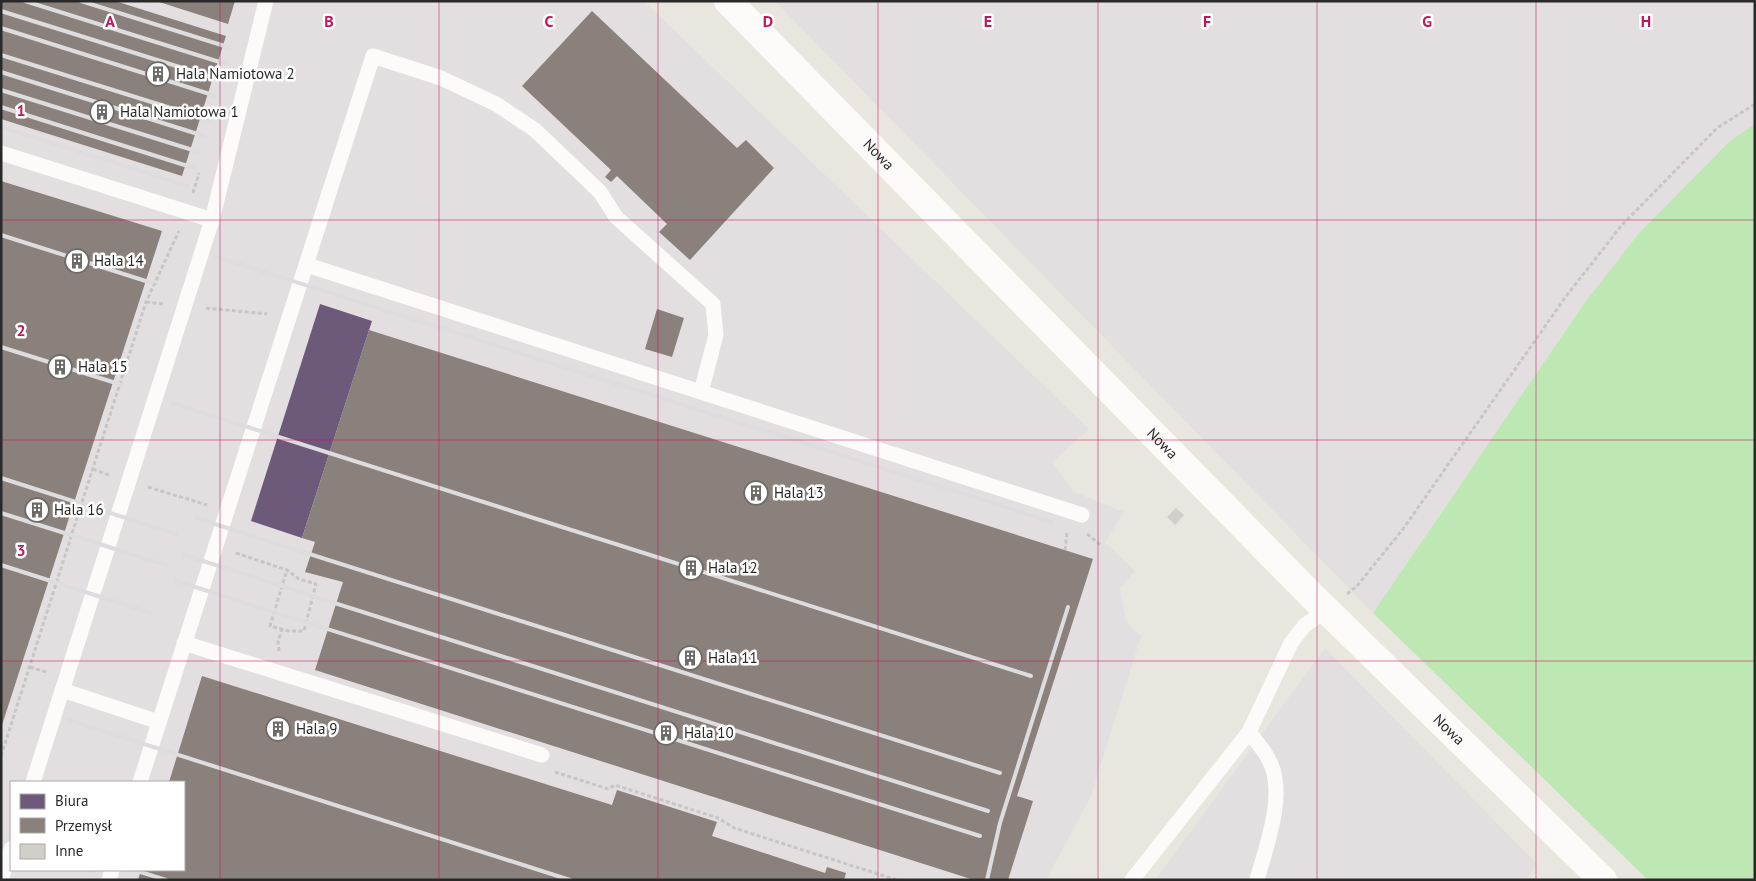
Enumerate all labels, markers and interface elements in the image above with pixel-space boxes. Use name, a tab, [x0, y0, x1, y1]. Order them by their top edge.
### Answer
text: A	[105, 11, 115, 31]
text: B	[324, 11, 334, 31]
text: C	[545, 11, 554, 31]
text: D	[763, 11, 773, 31]
text: E	[984, 11, 992, 31]
text: F	[1203, 11, 1211, 31]
text: G	[1422, 11, 1432, 31]
text: H	[1641, 11, 1651, 31]
building icon: Hala Namiotowa 2	[145, 61, 171, 87]
place label: Hala Namiotowa 2	[176, 64, 295, 83]
building icon: Hala Namiotowa 1	[89, 99, 115, 125]
text: 1	[16, 100, 26, 120]
place label: Hala Namiotowa 1	[120, 102, 239, 121]
street label: Nowa	[859, 134, 899, 174]
building icon: Hala 14	[64, 248, 90, 274]
place label: Hala 14	[94, 251, 144, 270]
text: 2	[16, 320, 26, 340]
building icon: Hala 15	[47, 354, 73, 380]
place label: Hala 15	[78, 357, 128, 376]
street label: Nowa	[1143, 423, 1182, 463]
building icon: Hala 13	[743, 480, 769, 506]
place label: Hala 13	[774, 483, 824, 502]
building icon: Hala 16	[24, 497, 50, 523]
place label: Hala 16	[54, 500, 104, 519]
text: 3	[16, 540, 26, 560]
building icon: Hala 12	[678, 555, 704, 581]
place label: Hala 12	[708, 558, 758, 577]
building icon: Hala 11	[677, 645, 703, 671]
place label: Hala 11	[708, 648, 758, 667]
street label: Nowa	[1430, 710, 1469, 749]
building icon: Hala 9	[265, 716, 291, 742]
place label: Hala 9	[296, 719, 338, 738]
building icon: Hala 10	[653, 720, 679, 746]
place label: Hala 10	[684, 723, 734, 742]
legend	[10, 781, 185, 871]
text: Biura	[55, 791, 88, 810]
text: Przemysł	[55, 816, 113, 835]
text: Inne	[55, 841, 83, 860]

